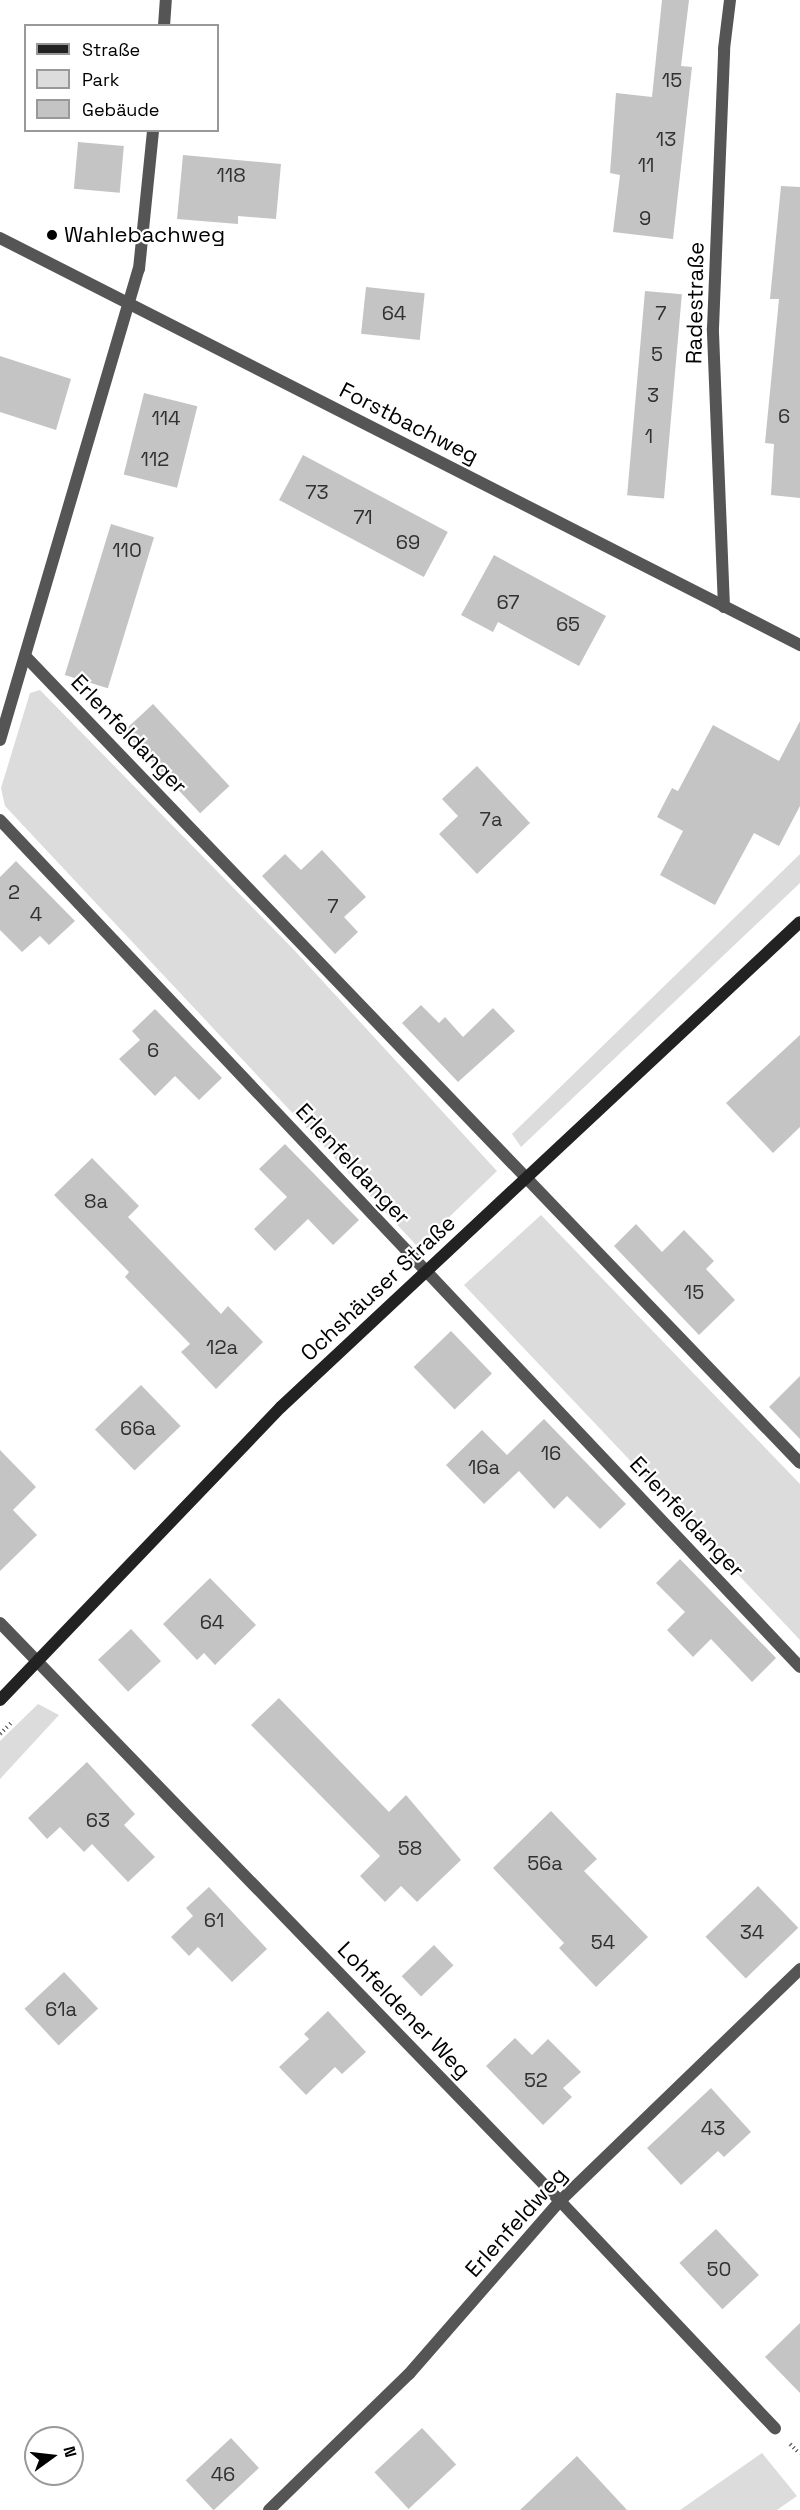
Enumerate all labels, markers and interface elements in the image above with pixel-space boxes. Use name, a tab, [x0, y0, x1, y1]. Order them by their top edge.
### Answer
legend	[24, 24, 219, 132]
text: Straße	[82, 38, 140, 61]
text: Park	[82, 68, 119, 91]
house number: 15	[662, 68, 682, 92]
text: Gebäude	[82, 98, 160, 121]
house number: 13	[656, 127, 676, 151]
house number: 11	[638, 153, 654, 177]
house number: 118	[216, 163, 246, 187]
house number: 9	[639, 206, 651, 230]
place label: Wahlebachweg	[64, 222, 225, 248]
marker: Wahlebachweg	[45, 228, 59, 242]
street label: Radestraße	[681, 242, 709, 364]
house number: 64	[382, 301, 406, 325]
house number: 7	[655, 301, 667, 325]
house number: 5	[651, 342, 663, 366]
street label: Forstbachweg	[335, 377, 483, 469]
house number: 3	[647, 383, 659, 407]
house number: 6	[778, 404, 790, 428]
house number: 114	[151, 406, 181, 430]
house number: 1	[645, 424, 653, 448]
house number: 112	[141, 447, 169, 471]
house number: 73	[305, 480, 329, 504]
house number: 71	[353, 505, 373, 529]
house number: 69	[396, 530, 420, 554]
house number: 110	[112, 538, 142, 562]
house number: 67	[496, 590, 520, 614]
house number: 65	[556, 612, 580, 636]
street label: Erlenfeldanger	[65, 669, 193, 799]
house number: 7a	[480, 807, 502, 831]
house number: 2	[8, 880, 20, 904]
house number: 7	[327, 894, 339, 918]
house number: 4	[30, 902, 42, 926]
house number: 6	[147, 1038, 159, 1062]
street label: Erlenfeldanger	[290, 1098, 416, 1230]
house number: 8a	[84, 1189, 108, 1213]
street label: Ochshäuser Straße	[295, 1210, 461, 1366]
house number: 15	[684, 1280, 704, 1304]
house number: 12a	[206, 1335, 238, 1359]
house number: 66a	[120, 1416, 156, 1440]
house number: 16	[541, 1441, 561, 1465]
street label: Erlenfeldanger	[624, 1451, 750, 1583]
house number: 16a	[468, 1455, 500, 1479]
house number: 64	[200, 1610, 224, 1634]
house number: 63	[86, 1808, 110, 1832]
house number: 58	[398, 1836, 422, 1860]
house number: 56a	[527, 1851, 563, 1875]
house number: 61	[204, 1908, 224, 1932]
house number: 34	[740, 1920, 764, 1944]
house number: 54	[591, 1930, 615, 1954]
street label: Lohfeldener Weg	[332, 1936, 476, 2084]
house number: 61a	[45, 1997, 77, 2021]
house number: 52	[524, 2068, 548, 2092]
house number: 43	[701, 2116, 725, 2140]
street label: Erlenfeldweg	[460, 2162, 572, 2282]
house number: 50	[707, 2257, 731, 2281]
north arrow	[24, 2426, 84, 2486]
text: N	[58, 2444, 81, 2460]
house number: 46	[211, 2462, 235, 2486]

